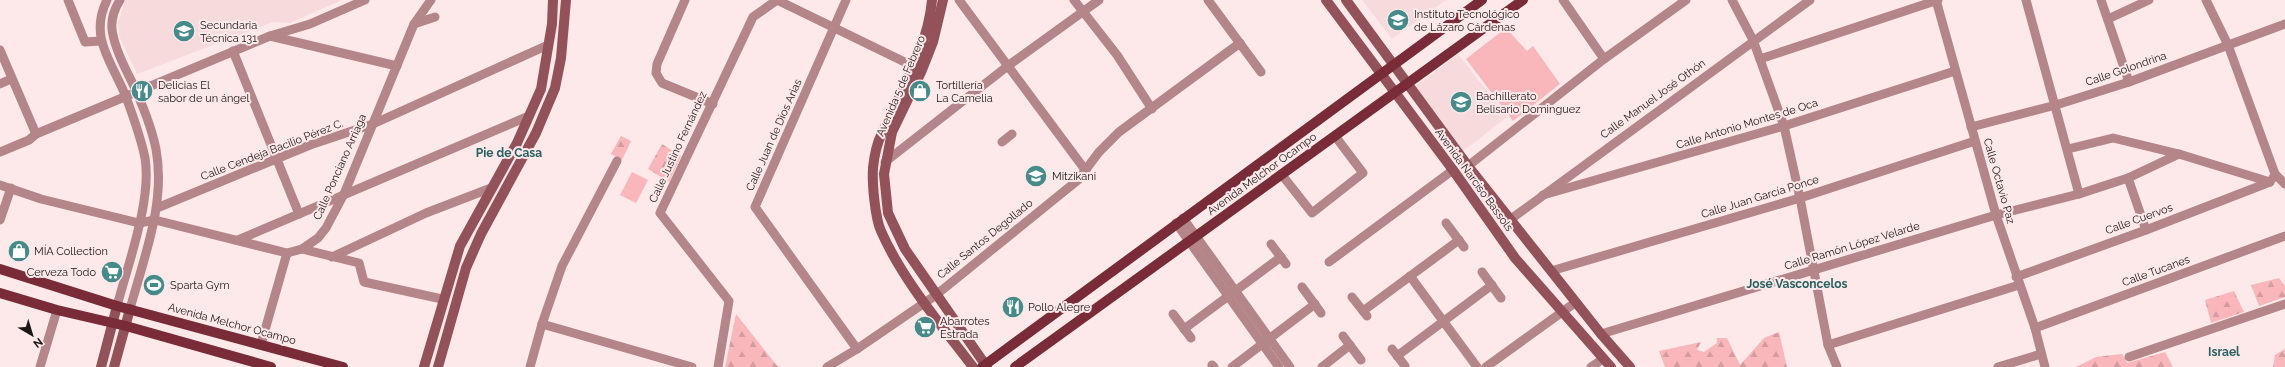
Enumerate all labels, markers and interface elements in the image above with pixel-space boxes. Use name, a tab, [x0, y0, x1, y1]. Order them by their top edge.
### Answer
school or university icon: Instituto Tecnológico de Lázaro Cárdenas	[1385, 7, 1411, 33]
place label: Instituto Tecnológico de Lázaro Cárdenas	[1414, 8, 1520, 34]
school or university icon: Secundaria Técnica 131	[171, 18, 197, 44]
place label: Secundaria Técnica 131	[200, 19, 257, 45]
street label: Avenida 5 de Febrero	[874, 33, 928, 138]
street label: Calle Golondrina	[2084, 49, 2168, 89]
street label: Calle Manuel José Othón	[1598, 57, 1708, 141]
street label: Calle Juan de Dios Arias	[743, 77, 805, 193]
restaurant icon: Delicias El sabor de un ángel	[129, 78, 155, 104]
shop icon: Tortillería La Camelia	[907, 78, 933, 104]
place label: Delicias El sabor de un ángel	[158, 79, 250, 105]
place label: Tortillería La Camelia	[936, 79, 993, 105]
street label: Calle Justino Fernández	[646, 89, 710, 205]
school or university icon: Bachillerato Belisario Dominguez	[1448, 89, 1474, 115]
place label: Bachillerato Belisario Dominguez	[1476, 90, 1581, 116]
street label: Calle Antonio Montes de Oca	[1675, 96, 1819, 152]
street label: Calle Ponciano Arriaga	[311, 112, 369, 222]
street label: Calle Cendeja Bacilio Pérez C.	[199, 117, 345, 183]
street label: Avenida Narciso Bassols	[1432, 126, 1516, 234]
street label: Avenida Melchor Ocampo	[1205, 130, 1319, 218]
street label: Calle Octavio Paz	[1981, 137, 2018, 226]
district label: Pie de Casa	[476, 146, 542, 160]
school or university icon: Mitzikani	[1023, 163, 1049, 189]
place label: Mitzikani	[1052, 170, 1096, 183]
street label: Calle Juan García Ponce	[1700, 173, 1821, 221]
street label: Calle Santos Degollado	[935, 196, 1036, 282]
street label: Calle Cuervos	[2104, 201, 2174, 237]
street label: Calle Ramón López Velarde	[1783, 219, 1922, 273]
shop icon: MÍA Collection	[6, 238, 32, 264]
place label: MÍA Collection	[34, 244, 108, 258]
street label: Calle Tucanes	[2120, 253, 2192, 289]
supermarket icon: Cerveza Todo	[99, 259, 125, 285]
place label: Cerveza Todo	[27, 266, 96, 279]
sports icon: Sparta Gym	[141, 272, 167, 298]
district label: José Vasconcelos	[1746, 277, 1848, 291]
place label: Sparta Gym	[170, 279, 230, 292]
restaurant icon: Pollo Alegre	[1000, 294, 1026, 320]
street label: Avenida Melchor Ocampo	[167, 301, 298, 347]
place label: Pollo Alegre	[1028, 301, 1091, 314]
supermarket icon: Abarrotes Estrada	[912, 314, 938, 340]
north arrow	[12, 315, 52, 355]
place label: Abarrotes Estrada	[940, 315, 990, 341]
text: N	[31, 335, 45, 350]
district label: Israel	[2208, 345, 2240, 359]

